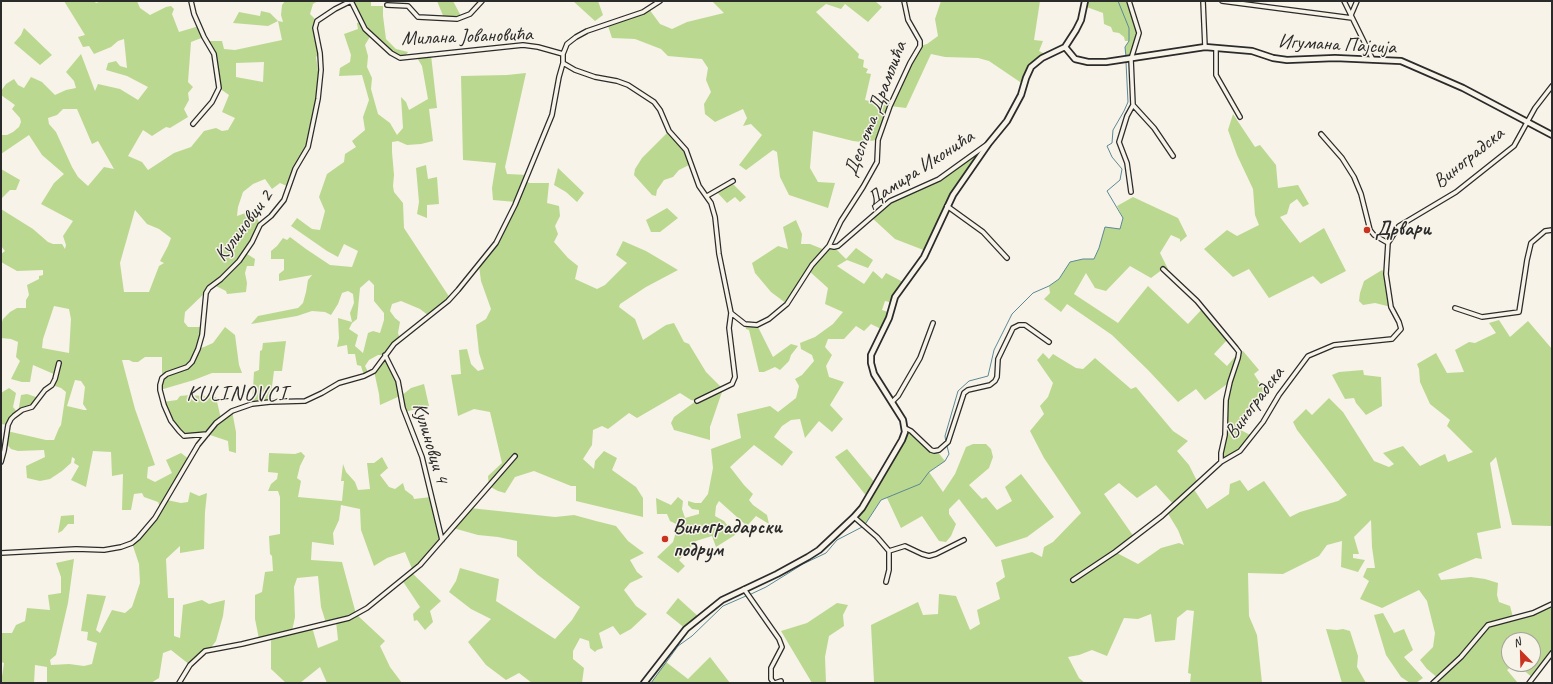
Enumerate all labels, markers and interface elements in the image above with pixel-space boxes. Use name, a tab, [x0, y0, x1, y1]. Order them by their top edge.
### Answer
street label: Милана Јовановића	[401, 23, 533, 51]
street label: Игумана Пајсија	[1277, 30, 1397, 60]
street label: Деспота Драмлића	[839, 38, 913, 180]
street label: Виноградска	[1429, 122, 1509, 194]
street label: Дамира Иконића	[861, 125, 979, 213]
street label: Кулиновци 2	[210, 186, 278, 266]
place label: Дрвари	[1375, 218, 1431, 242]
marker: Дрвари	[1362, 225, 1372, 235]
street label: Виноградска	[1220, 362, 1290, 444]
district label: KULINOVCI	[186, 381, 288, 407]
street label: Кулиновци 4	[406, 400, 454, 486]
place label: Виноградарски подрум	[673, 516, 782, 563]
marker: Виноградарски подрум	[660, 534, 670, 544]
north arrow	[1501, 632, 1541, 672]
text: N	[1511, 634, 1523, 650]

